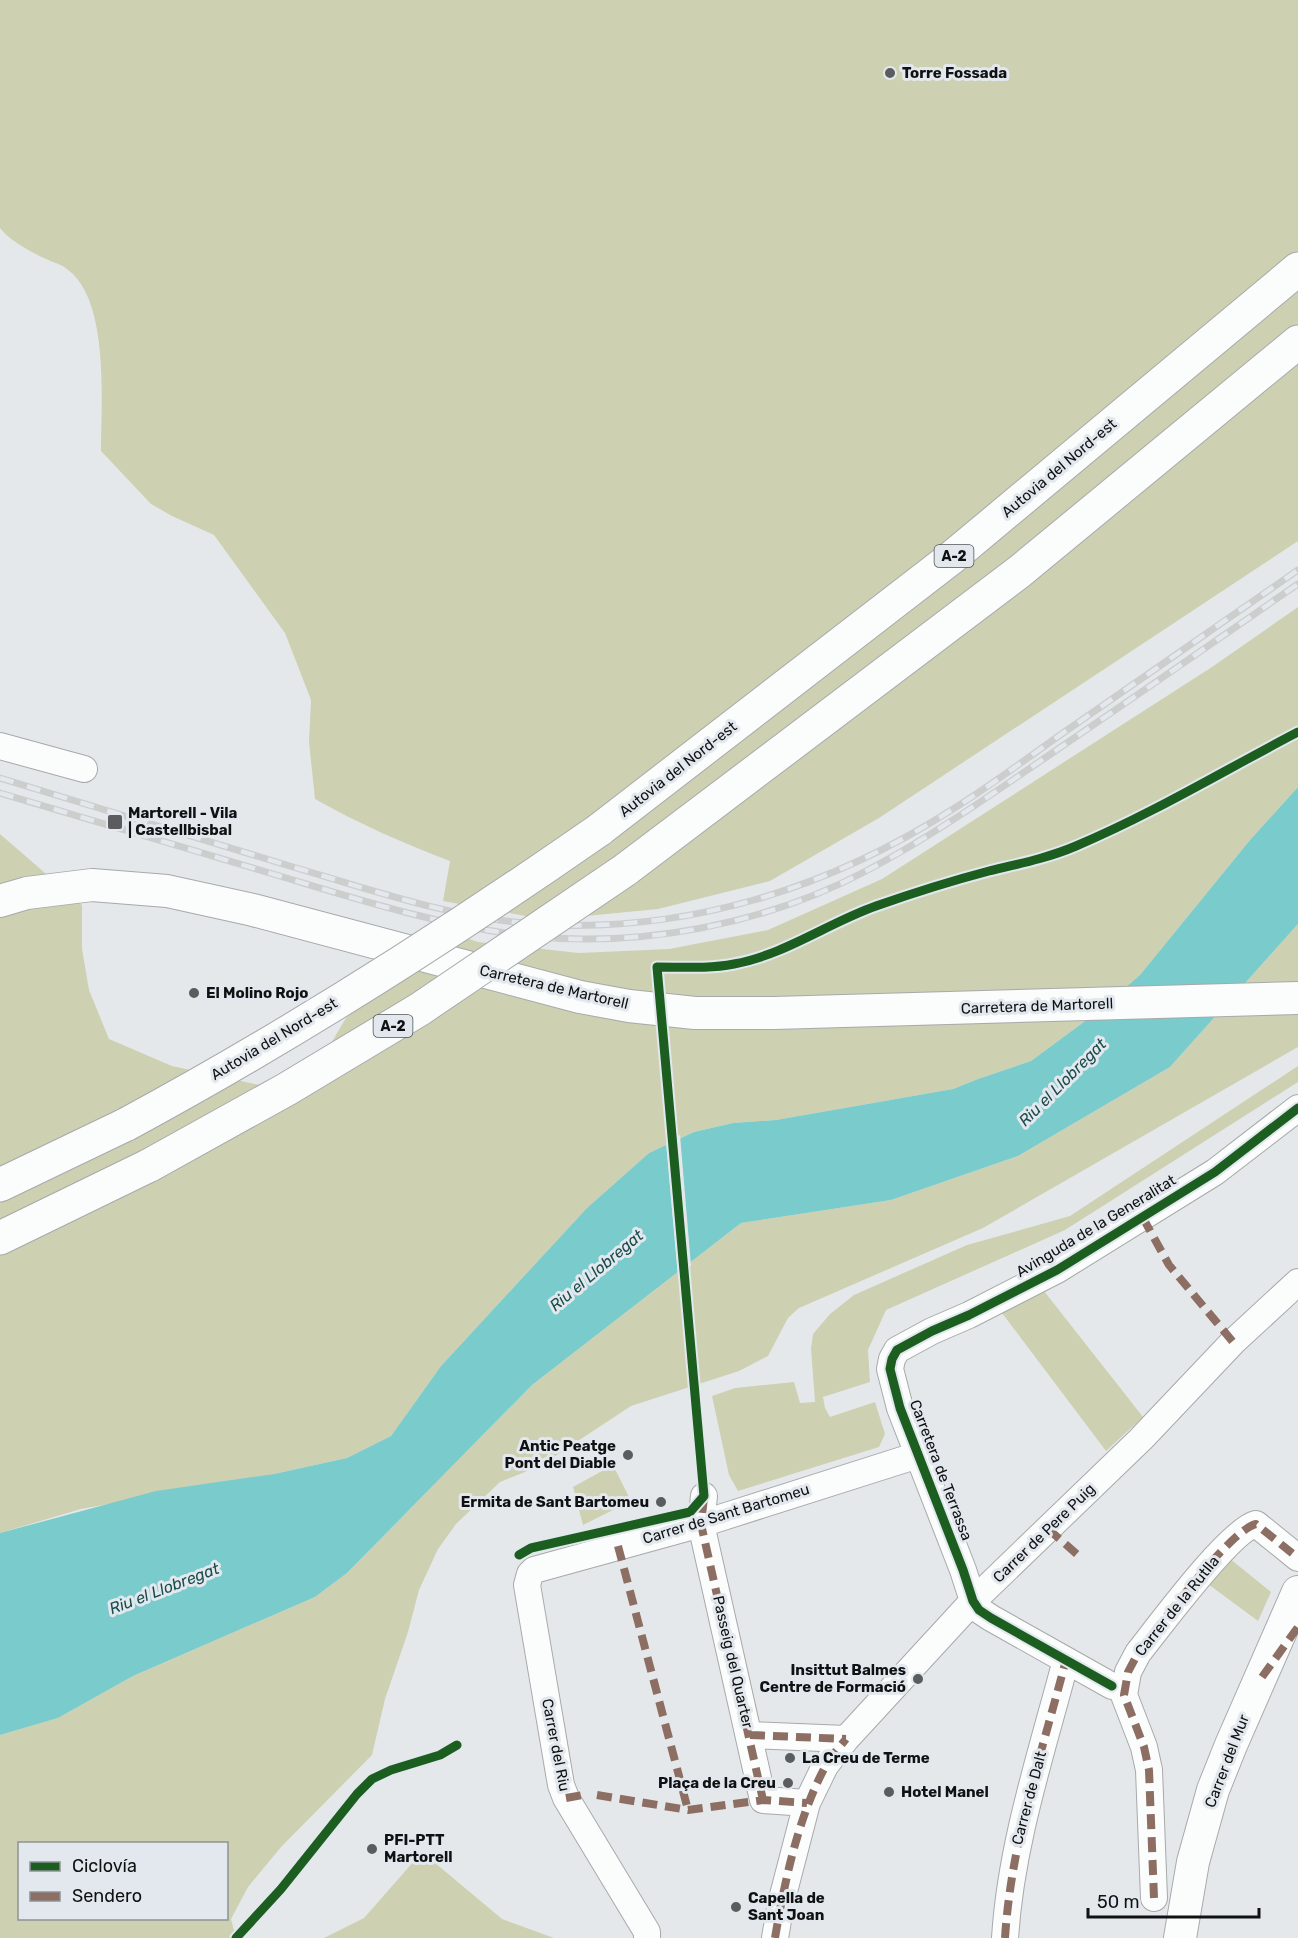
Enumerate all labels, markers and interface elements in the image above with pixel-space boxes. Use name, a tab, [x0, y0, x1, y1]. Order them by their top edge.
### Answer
place label: Torre Fossada	[902, 64, 1007, 82]
marker: Torre Fossada	[883, 66, 897, 80]
street label: Autovia del Nord-est	[998, 415, 1120, 521]
road number: A-2	[934, 545, 974, 567]
street label: Autovia del Nord-est	[616, 717, 741, 821]
place label: Martorell - Vila | Castellbisbal	[128, 804, 237, 839]
marker: Martorell - Vila | Castellbisbal	[106, 813, 124, 831]
street label: Carretera de Martorell	[478, 961, 630, 1013]
place label: El Molino Rojo	[206, 984, 308, 1002]
marker: El Molino Rojo	[187, 986, 201, 1000]
street label: Autovia del Nord-est	[207, 994, 341, 1084]
street label: Carretera de Martorell	[961, 994, 1113, 1018]
road number: A-2	[374, 1015, 412, 1037]
water label: Riu el Llobregat	[1015, 1034, 1111, 1130]
street label: Avinguda de la Generalitat	[1013, 1171, 1179, 1281]
water label: Riu el Llobregat	[546, 1225, 648, 1315]
street label: Carretera de Terrassa	[906, 1397, 976, 1543]
place label: Antic Peatge Pont del Diable	[505, 1437, 616, 1472]
marker: Antic Peatge Pont del Diable	[621, 1448, 635, 1462]
street label: Carrer de Sant Bartomeu	[640, 1480, 812, 1548]
street label: Carrer de Pere Puig	[989, 1480, 1099, 1586]
place label: Ermita de Sant Bartomeu	[461, 1493, 649, 1511]
marker: Ermita de Sant Bartomeu	[654, 1495, 668, 1509]
street label: Carrer de la Rutlla	[1131, 1552, 1223, 1660]
water label: Riu el Llobregat	[106, 1558, 223, 1618]
street label: Passeig del Quarter	[709, 1594, 757, 1730]
place label: Insittut Balmes Centre de Formació	[760, 1661, 906, 1696]
marker: Insittut Balmes Centre de Formació	[911, 1672, 925, 1686]
street label: Carrer del Riu	[538, 1697, 574, 1793]
street label: Carrer del Mur	[1201, 1712, 1253, 1810]
place label: La Creu de Terme	[802, 1749, 930, 1767]
street label: Carrer de Dalt	[1008, 1749, 1050, 1847]
marker: La Creu de Terme	[783, 1751, 797, 1765]
place label: Plaça de la Creu	[658, 1774, 776, 1792]
marker: Plaça de la Creu	[781, 1776, 795, 1790]
place label: Hotel Manel	[901, 1783, 989, 1801]
marker: Hotel Manel	[882, 1785, 896, 1799]
place label: PFI-PTT Martorell	[384, 1831, 452, 1866]
legend	[18, 1842, 228, 1920]
marker: PFI-PTT Martorell	[365, 1842, 379, 1856]
text: Ciclovía	[72, 1855, 137, 1877]
scale bar	[1088, 1881, 1259, 1919]
text: Sendero	[72, 1885, 142, 1907]
place label: Capella de Sant Joan	[748, 1889, 825, 1924]
text: 50 m	[1097, 1891, 1140, 1913]
marker: Capella de Sant Joan	[729, 1900, 743, 1914]

